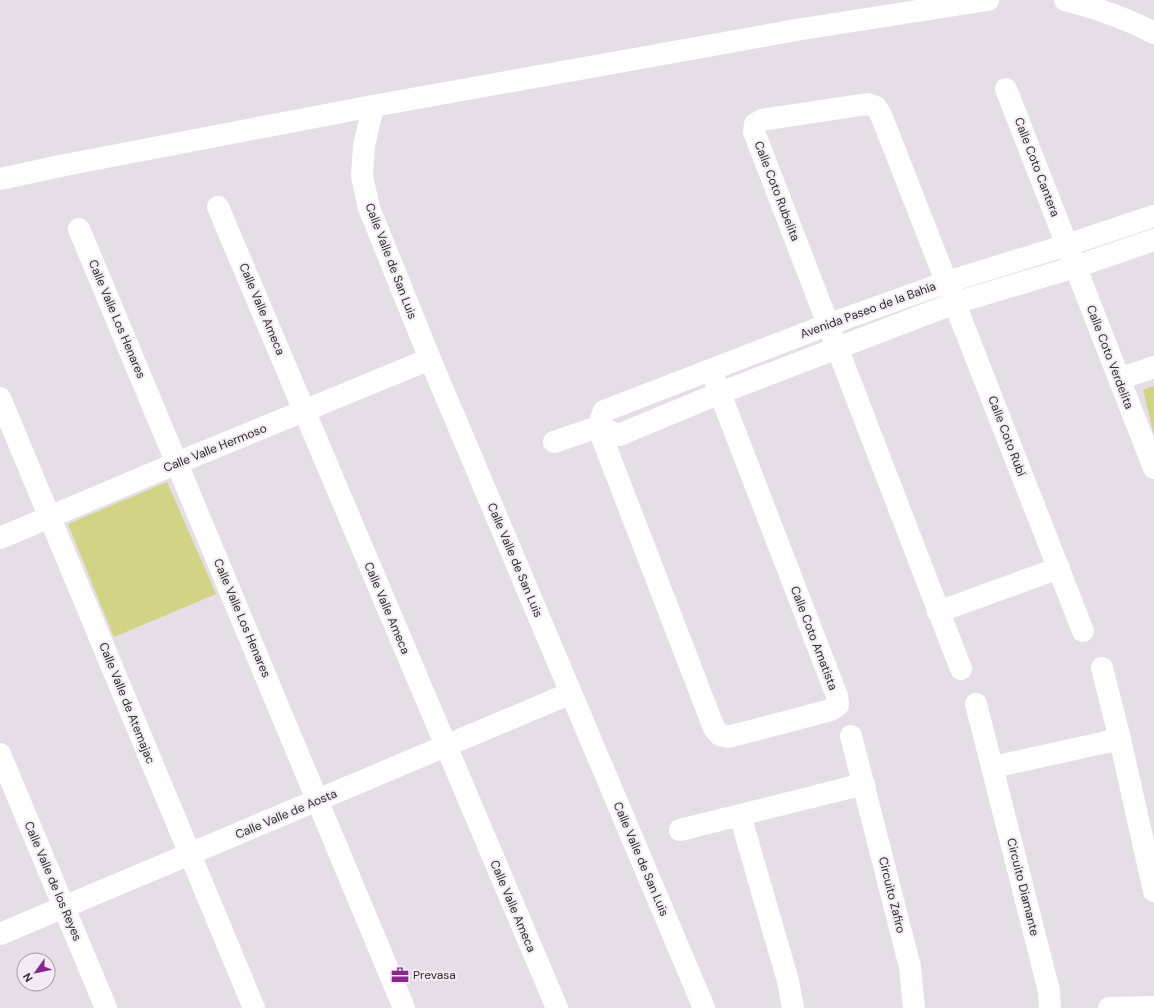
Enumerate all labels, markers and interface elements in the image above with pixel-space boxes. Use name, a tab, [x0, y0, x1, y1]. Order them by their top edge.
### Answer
street label: Calle Coto Cantera	[1011, 115, 1063, 219]
street label: Calle Coto Rubelita	[751, 139, 803, 243]
street label: Calle Valle de San Luis	[362, 201, 420, 321]
street label: Calle Valle Los Henares	[85, 257, 149, 381]
street label: Calle Valle Ameca	[235, 260, 289, 358]
street label: Avenida Paseo de la Bahía	[798, 278, 938, 342]
street label: Calle Coto Verdelita	[1083, 303, 1137, 411]
street label: Calle Coto Rubí	[984, 393, 1030, 479]
street label: Calle Valle Hermoso	[161, 420, 269, 476]
street label: Calle Valle de San Luis	[484, 500, 546, 620]
street label: Calle Valle Los Henares	[210, 556, 274, 680]
street label: Calle Valle Ameca	[360, 559, 414, 657]
street label: Calle Coto Amatista	[787, 584, 841, 692]
street label: Calle Valle de Atemajac	[95, 640, 159, 766]
street label: Calle Valle de Aosta	[233, 785, 339, 843]
street label: Calle Valle de San Luis	[610, 799, 672, 919]
street label: Calle Valle de los Reyes	[21, 819, 85, 943]
street label: Circuito Diamante	[1003, 836, 1043, 938]
street label: Circuito Zafiro	[875, 855, 909, 935]
street label: Calle Valle Ameca	[486, 857, 540, 955]
north arrow	[16, 952, 56, 992]
office icon: Prevasa	[390, 965, 410, 985]
place label: Prevasa	[413, 967, 456, 983]
text: N	[20, 970, 36, 985]

